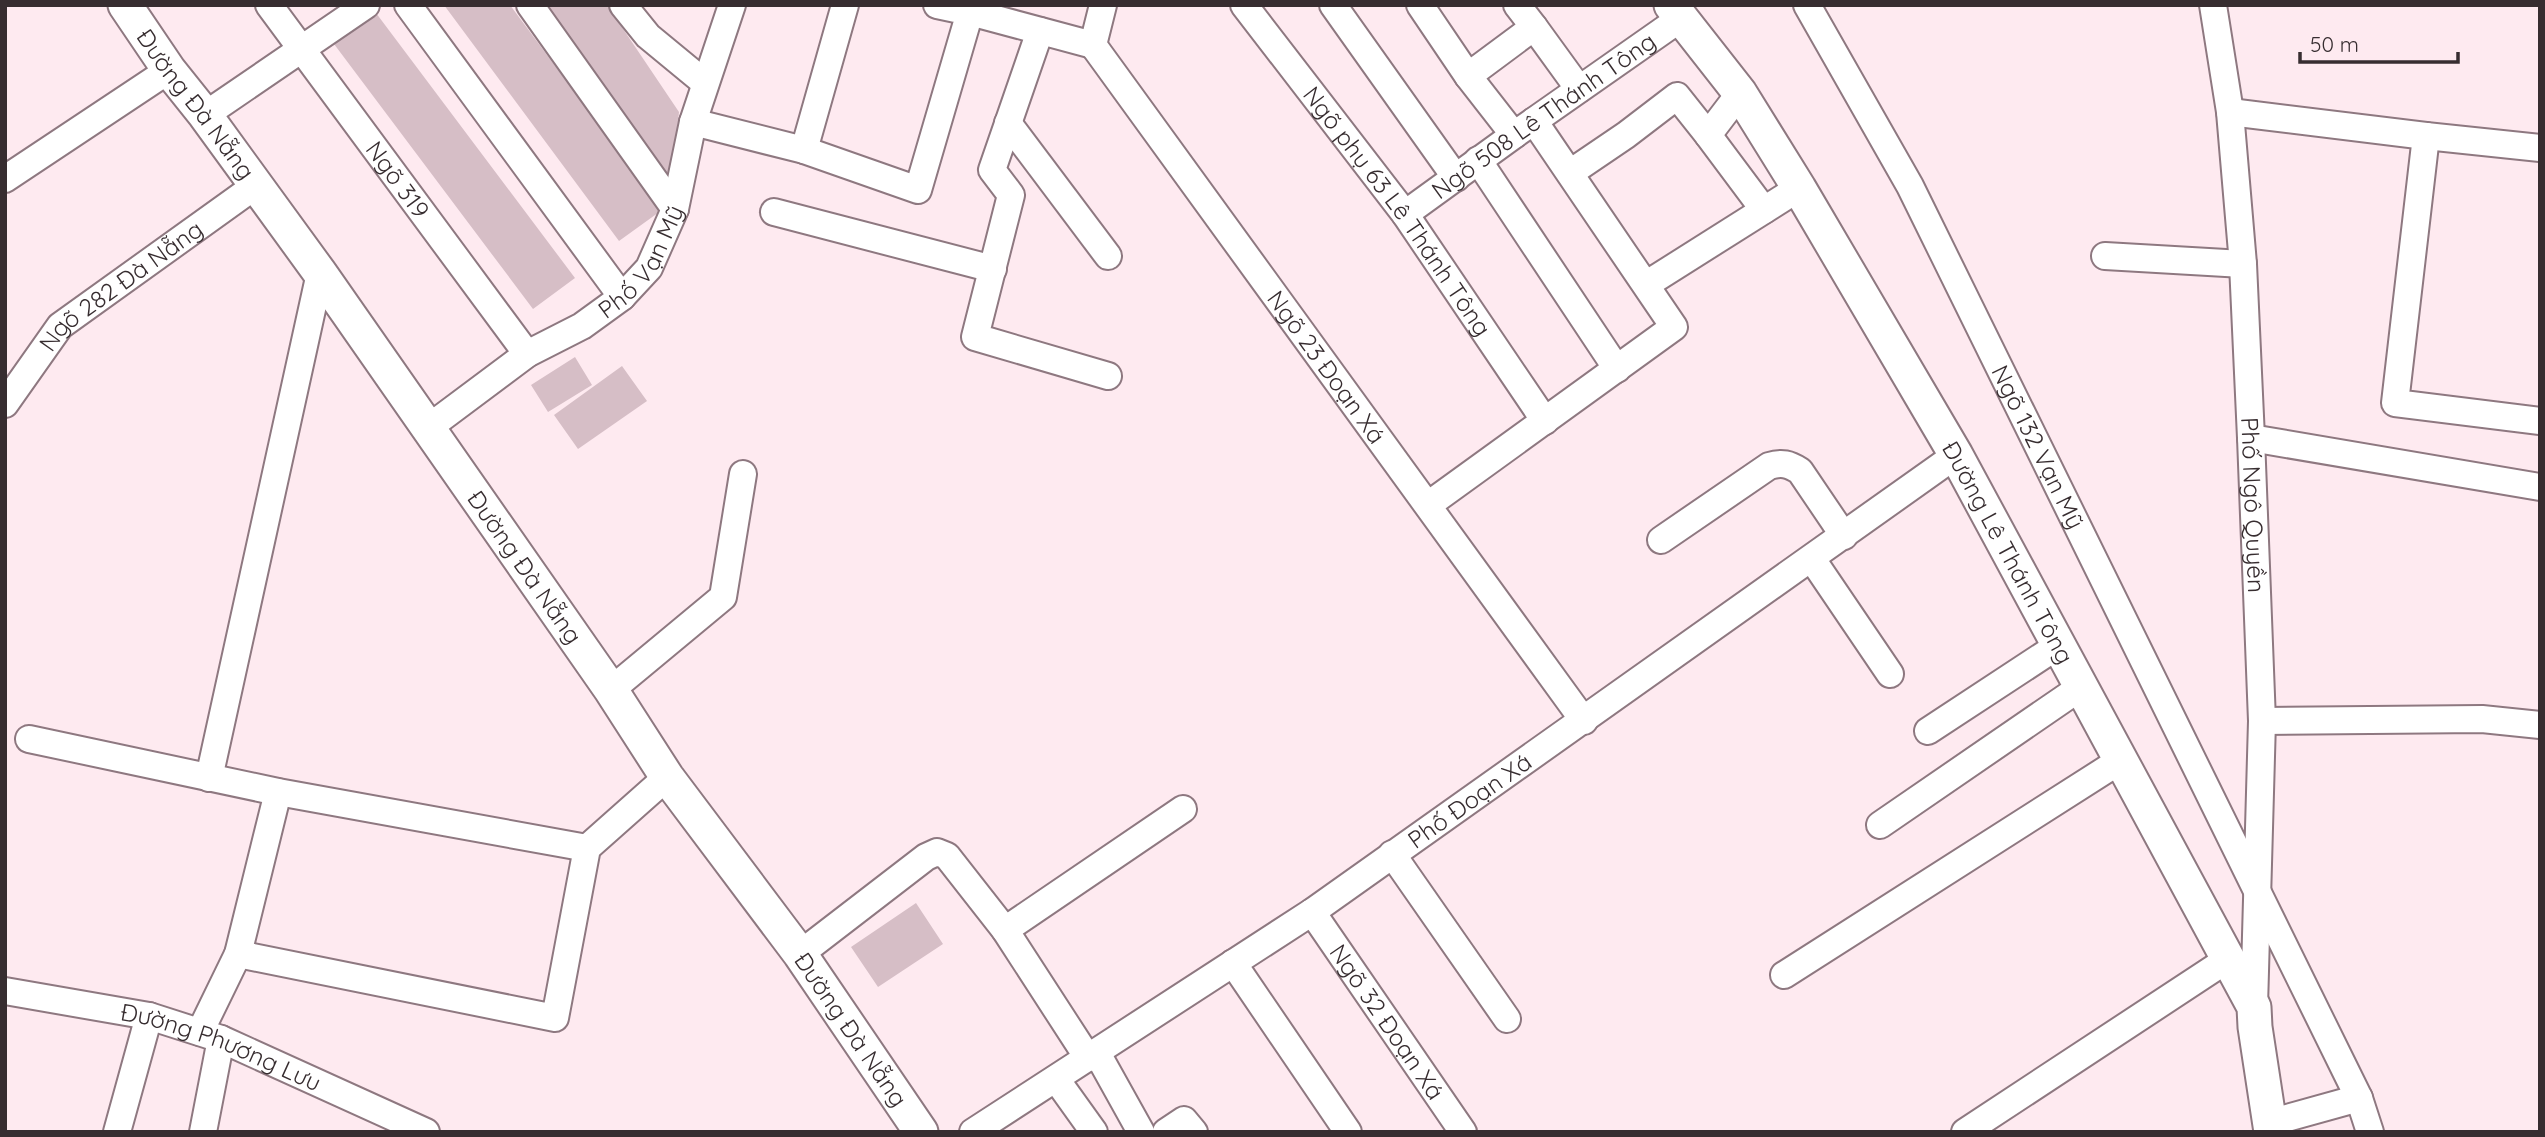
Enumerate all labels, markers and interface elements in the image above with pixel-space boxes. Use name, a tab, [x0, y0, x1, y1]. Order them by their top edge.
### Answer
scale bar	[2300, 21, 2458, 65]
street label: Đường Đà Nẵng	[130, 23, 262, 185]
street label: Ngõ 508 Lê Thánh Tông	[1425, 26, 1661, 205]
text: 50 m	[2310, 31, 2359, 57]
street label: Ngõ phụ 63 Lê Thánh Tông	[1297, 80, 1498, 342]
street label: Ngõ 319	[360, 135, 436, 224]
street label: Phố Vạn Mỹ	[592, 200, 690, 325]
street label: Ngõ 282 Đà Nẵng	[32, 213, 208, 357]
street label: Ngõ 23 Đoạn Xá	[1261, 284, 1392, 449]
street label: Ngõ 132 Vạn Mỹ	[1985, 360, 2091, 534]
street label: Phố Ngô Quyền	[2235, 416, 2272, 593]
street label: Đường Lê Thánh Tông	[1936, 436, 2081, 669]
street label: Đường Đà Nẵng	[461, 485, 589, 649]
street label: Phố Đoạn Xá	[1402, 746, 1537, 855]
street label: Ngõ 32 Đoạn Xá	[1323, 938, 1451, 1105]
street label: Đường Đà Nẵng	[788, 946, 914, 1112]
street label: Đường Phương Lưu	[118, 996, 326, 1097]

